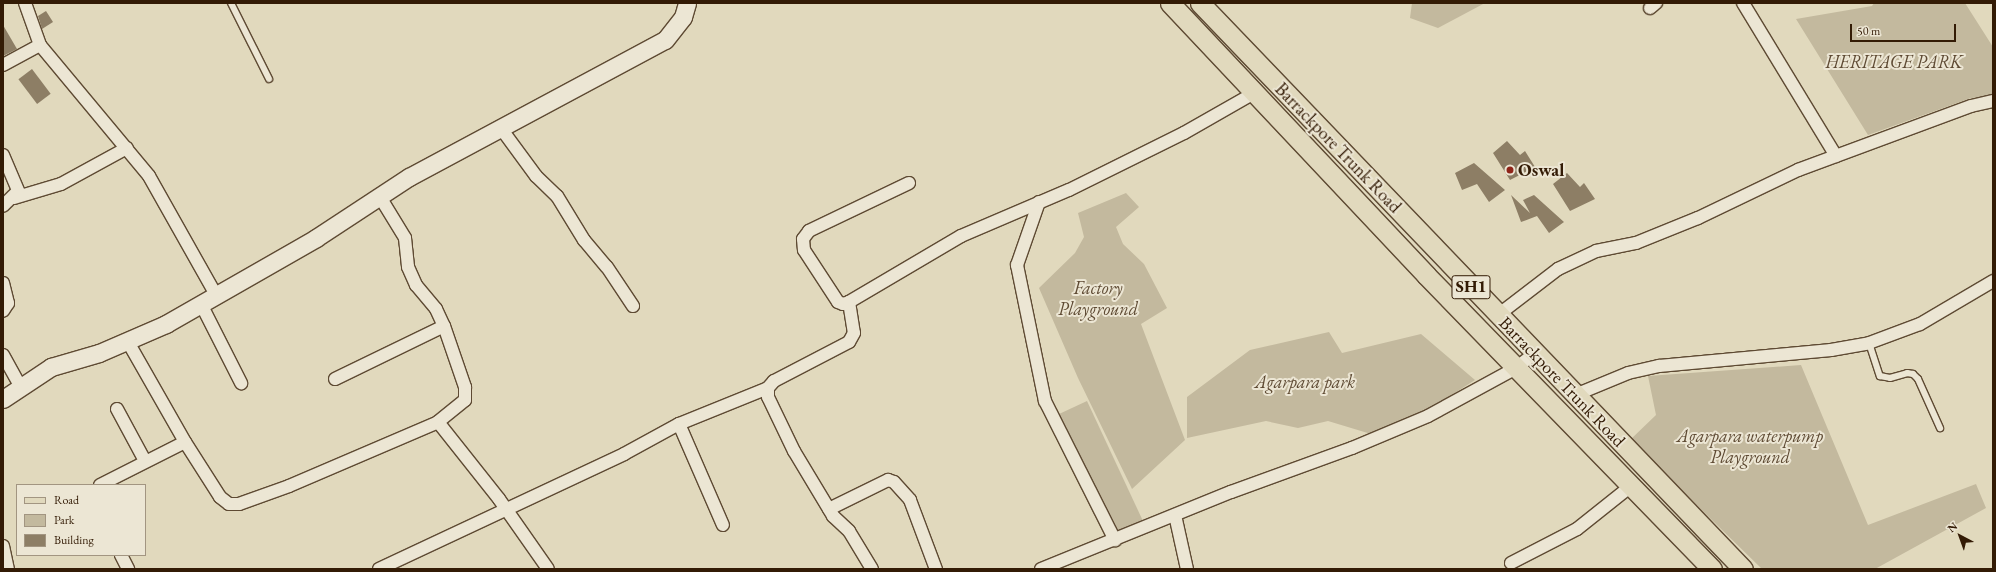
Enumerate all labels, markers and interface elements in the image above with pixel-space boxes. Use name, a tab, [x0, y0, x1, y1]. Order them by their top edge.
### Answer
scale bar	[1852, 16, 1958, 42]
text: 50 m	[1857, 23, 1880, 39]
park label: HERITAGE PARK	[1826, 51, 1962, 73]
street label: Barrackpore Trunk Road	[1270, 78, 1406, 218]
place label: Oswal	[1518, 159, 1564, 181]
marker: Oswal	[1505, 165, 1515, 175]
road number: SH1	[1451, 272, 1491, 302]
park label: Factory Playground	[1058, 278, 1138, 320]
street label: Barrackpore Trunk Road	[1494, 312, 1630, 452]
park label: Agarpara park	[1255, 371, 1355, 393]
park label: Agarpara waterpump Playground	[1677, 426, 1823, 468]
legend	[16, 484, 146, 556]
text: Road	[54, 492, 79, 508]
text: Park	[54, 512, 74, 528]
north arrow	[1940, 516, 1980, 556]
text: N	[1944, 519, 1960, 535]
text: Building	[54, 532, 94, 548]

